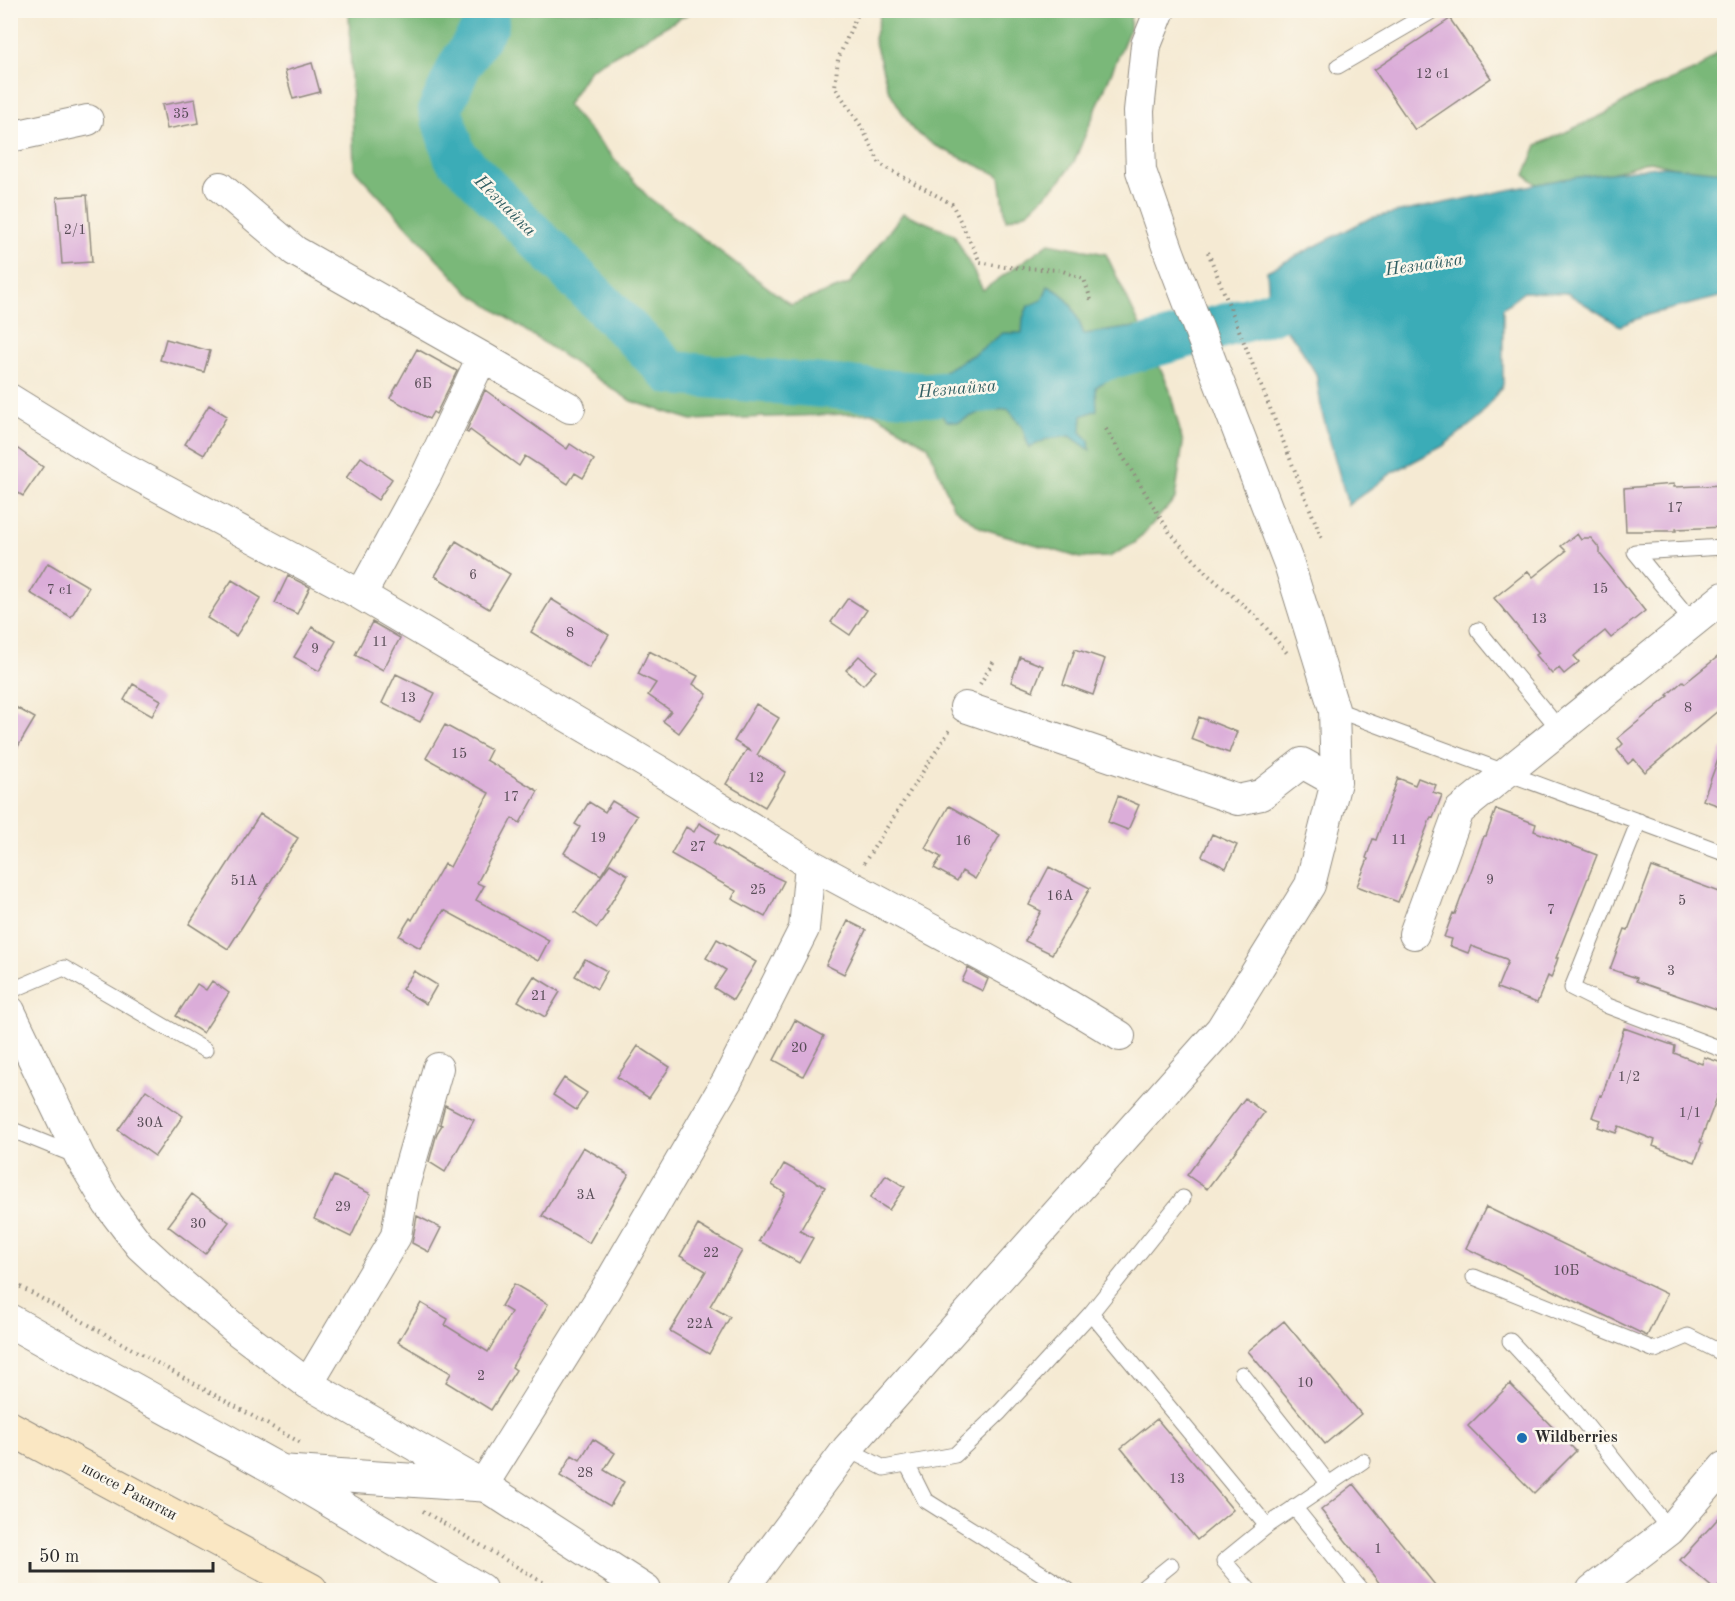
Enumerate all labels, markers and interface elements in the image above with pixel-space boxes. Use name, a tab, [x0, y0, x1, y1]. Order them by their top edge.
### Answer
house number: 12 с1	[1416, 67, 1450, 81]
house number: 35	[173, 107, 189, 121]
water label: Незнайка	[470, 171, 540, 241]
house number: 2/1	[64, 223, 86, 237]
water label: Незнайка	[1383, 251, 1465, 280]
house number: 6Б	[414, 377, 432, 391]
water label: Незнайка	[916, 377, 997, 401]
house number: 17	[1667, 501, 1683, 515]
house number: 6	[469, 568, 477, 582]
house number: 15	[1592, 582, 1608, 596]
house number: 7 с1	[47, 583, 73, 597]
house number: 13	[1531, 612, 1547, 626]
house number: 8	[566, 626, 574, 640]
house number: 11	[372, 635, 388, 649]
house number: 9	[311, 642, 319, 656]
house number: 13	[400, 691, 416, 705]
house number: 8	[1684, 701, 1692, 715]
house number: 15	[451, 747, 467, 761]
house number: 12	[748, 771, 764, 785]
house number: 17	[503, 790, 519, 804]
house number: 19	[590, 831, 606, 845]
house number: 11	[1391, 833, 1407, 847]
house number: 16	[955, 834, 971, 848]
house number: 27	[690, 840, 706, 854]
house number: 9	[1486, 873, 1494, 887]
house number: 51А	[231, 874, 258, 888]
house number: 25	[750, 883, 766, 897]
house number: 16А	[1047, 889, 1074, 903]
house number: 5	[1678, 894, 1686, 908]
house number: 7	[1547, 903, 1555, 917]
house number: 3	[1667, 964, 1675, 978]
house number: 21	[531, 989, 547, 1003]
house number: 20	[791, 1041, 807, 1055]
house number: 1/2	[1618, 1070, 1640, 1084]
house number: 1/1	[1679, 1106, 1701, 1120]
house number: 30А	[137, 1116, 164, 1130]
house number: 3А	[577, 1188, 596, 1202]
house number: 29	[335, 1200, 351, 1214]
house number: 30	[190, 1217, 206, 1231]
house number: 22	[703, 1246, 719, 1260]
house number: 10Б	[1553, 1264, 1579, 1278]
house number: 22А	[687, 1317, 714, 1331]
house number: 2	[477, 1369, 485, 1383]
house number: 10	[1297, 1376, 1313, 1390]
place label: Wildberries	[1534, 1430, 1618, 1446]
marker: Wildberries	[1515, 1431, 1529, 1445]
street label: шоссе Ракитки	[79, 1460, 179, 1524]
house number: 28	[577, 1466, 593, 1480]
house number: 13	[1169, 1472, 1185, 1486]
scale bar	[30, 1535, 213, 1573]
house number: 1	[1374, 1542, 1382, 1556]
text: 50 m	[39, 1548, 79, 1566]

